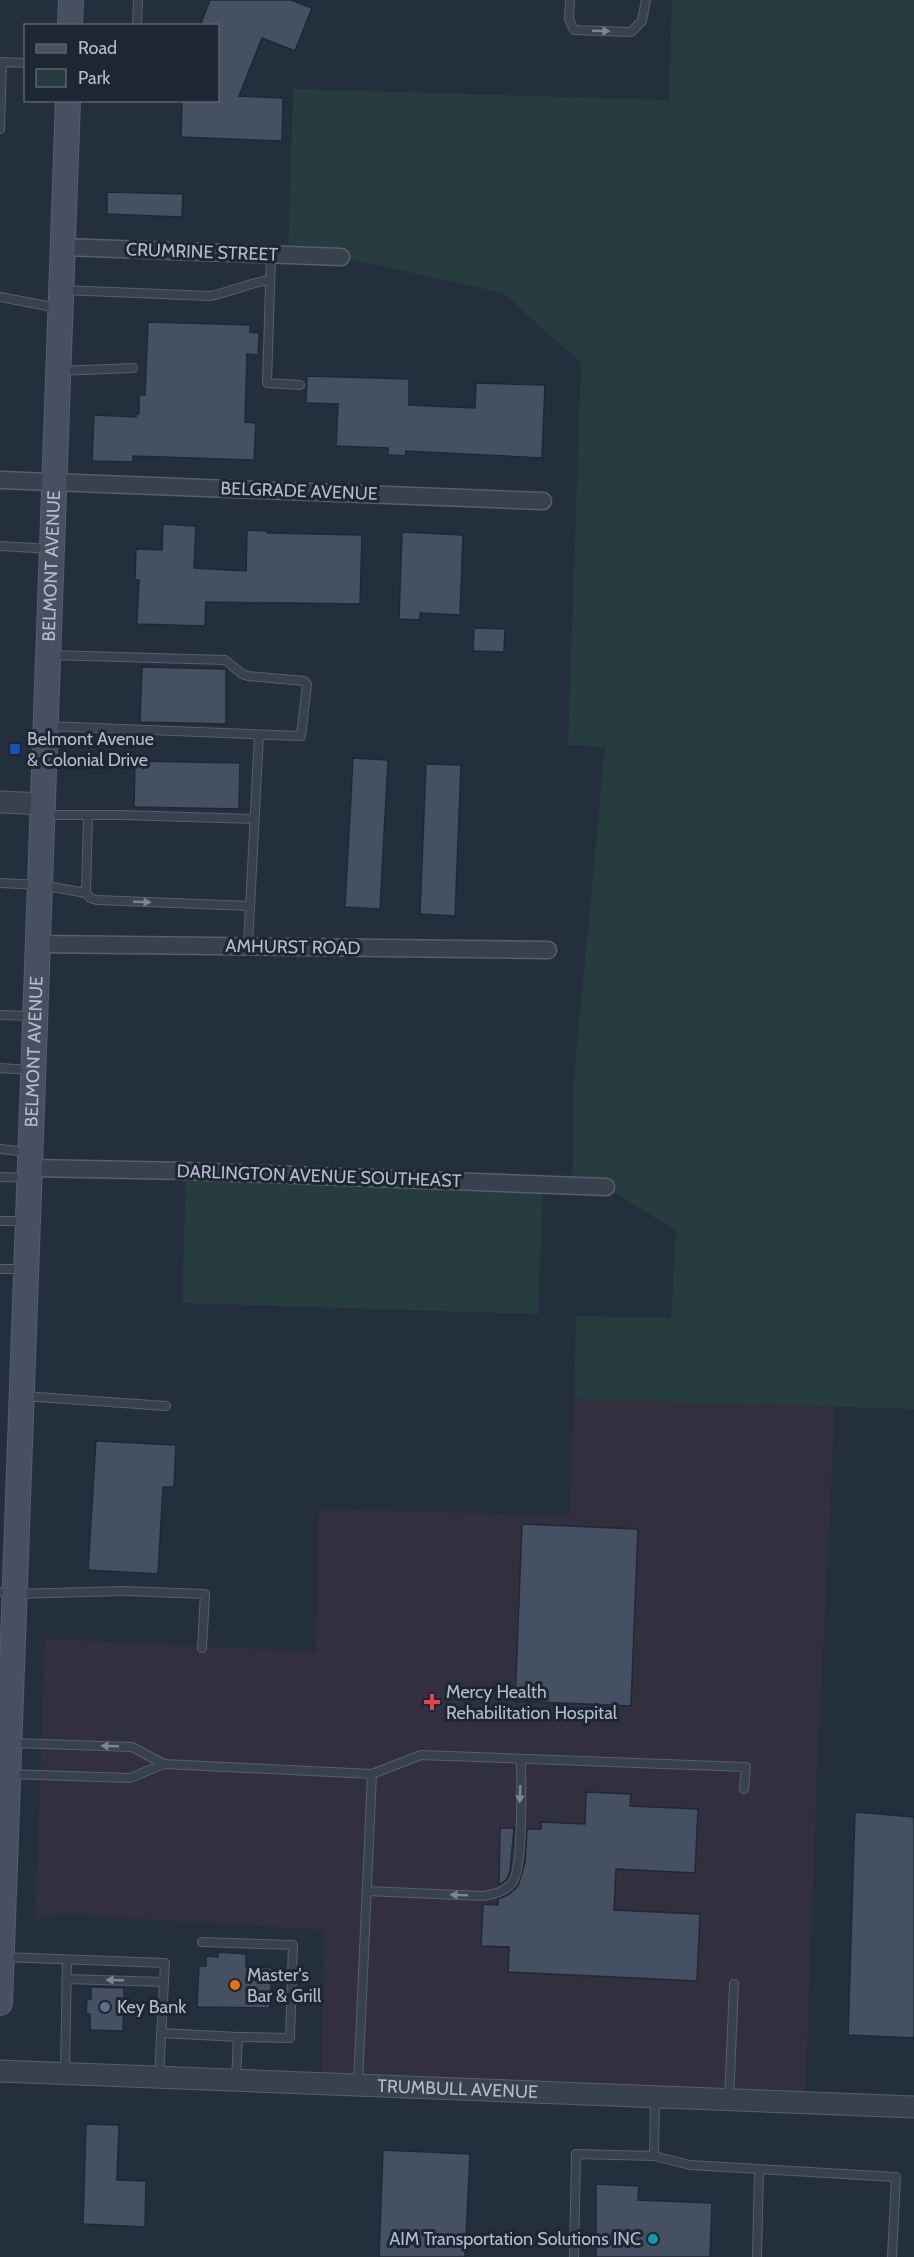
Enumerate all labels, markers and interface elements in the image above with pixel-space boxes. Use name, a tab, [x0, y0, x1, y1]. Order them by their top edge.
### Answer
legend	[24, 24, 219, 102]
one-way arrow	[591, 27, 610, 36]
text: Road	[78, 37, 117, 59]
text: Park	[78, 67, 111, 89]
street label: CRUMRINE STREET	[126, 238, 279, 266]
street label: BELGRADE AVENUE	[220, 477, 378, 505]
street label: BELMONT AVENUE	[38, 490, 65, 642]
place label: Belmont Avenue & Colonial Drive	[27, 728, 154, 771]
marker: Belmont Avenue & Colonial Drive	[8, 742, 22, 756]
one-way arrow	[132, 898, 151, 907]
street label: AMHURST ROAD	[225, 935, 361, 959]
street label: BELMONT AVENUE	[20, 976, 48, 1128]
street label: DARLINGTON AVENUE SOUTHEAST	[176, 1160, 462, 1192]
place label: Mercy Health Rehabilitation Hospital	[446, 1681, 618, 1724]
marker: Mercy Health Rehabilitation Hospital	[423, 1693, 441, 1711]
one-way arrow	[100, 1742, 119, 1751]
one-way arrow	[516, 1784, 525, 1803]
one-way arrow	[449, 1890, 468, 1900]
place label: Master's Bar & Grill	[247, 1964, 322, 2007]
one-way arrow	[106, 1975, 125, 1985]
marker: Master's Bar & Grill	[228, 1978, 242, 1992]
place label: Key Bank	[117, 1996, 187, 2018]
marker: Key Bank	[98, 2000, 112, 2014]
street label: TRUMBULL AVENUE	[377, 2075, 538, 2103]
place label: AIM Transportation Solutions INC	[389, 2228, 641, 2250]
marker: AIM Transportation Solutions INC	[646, 2232, 660, 2246]

